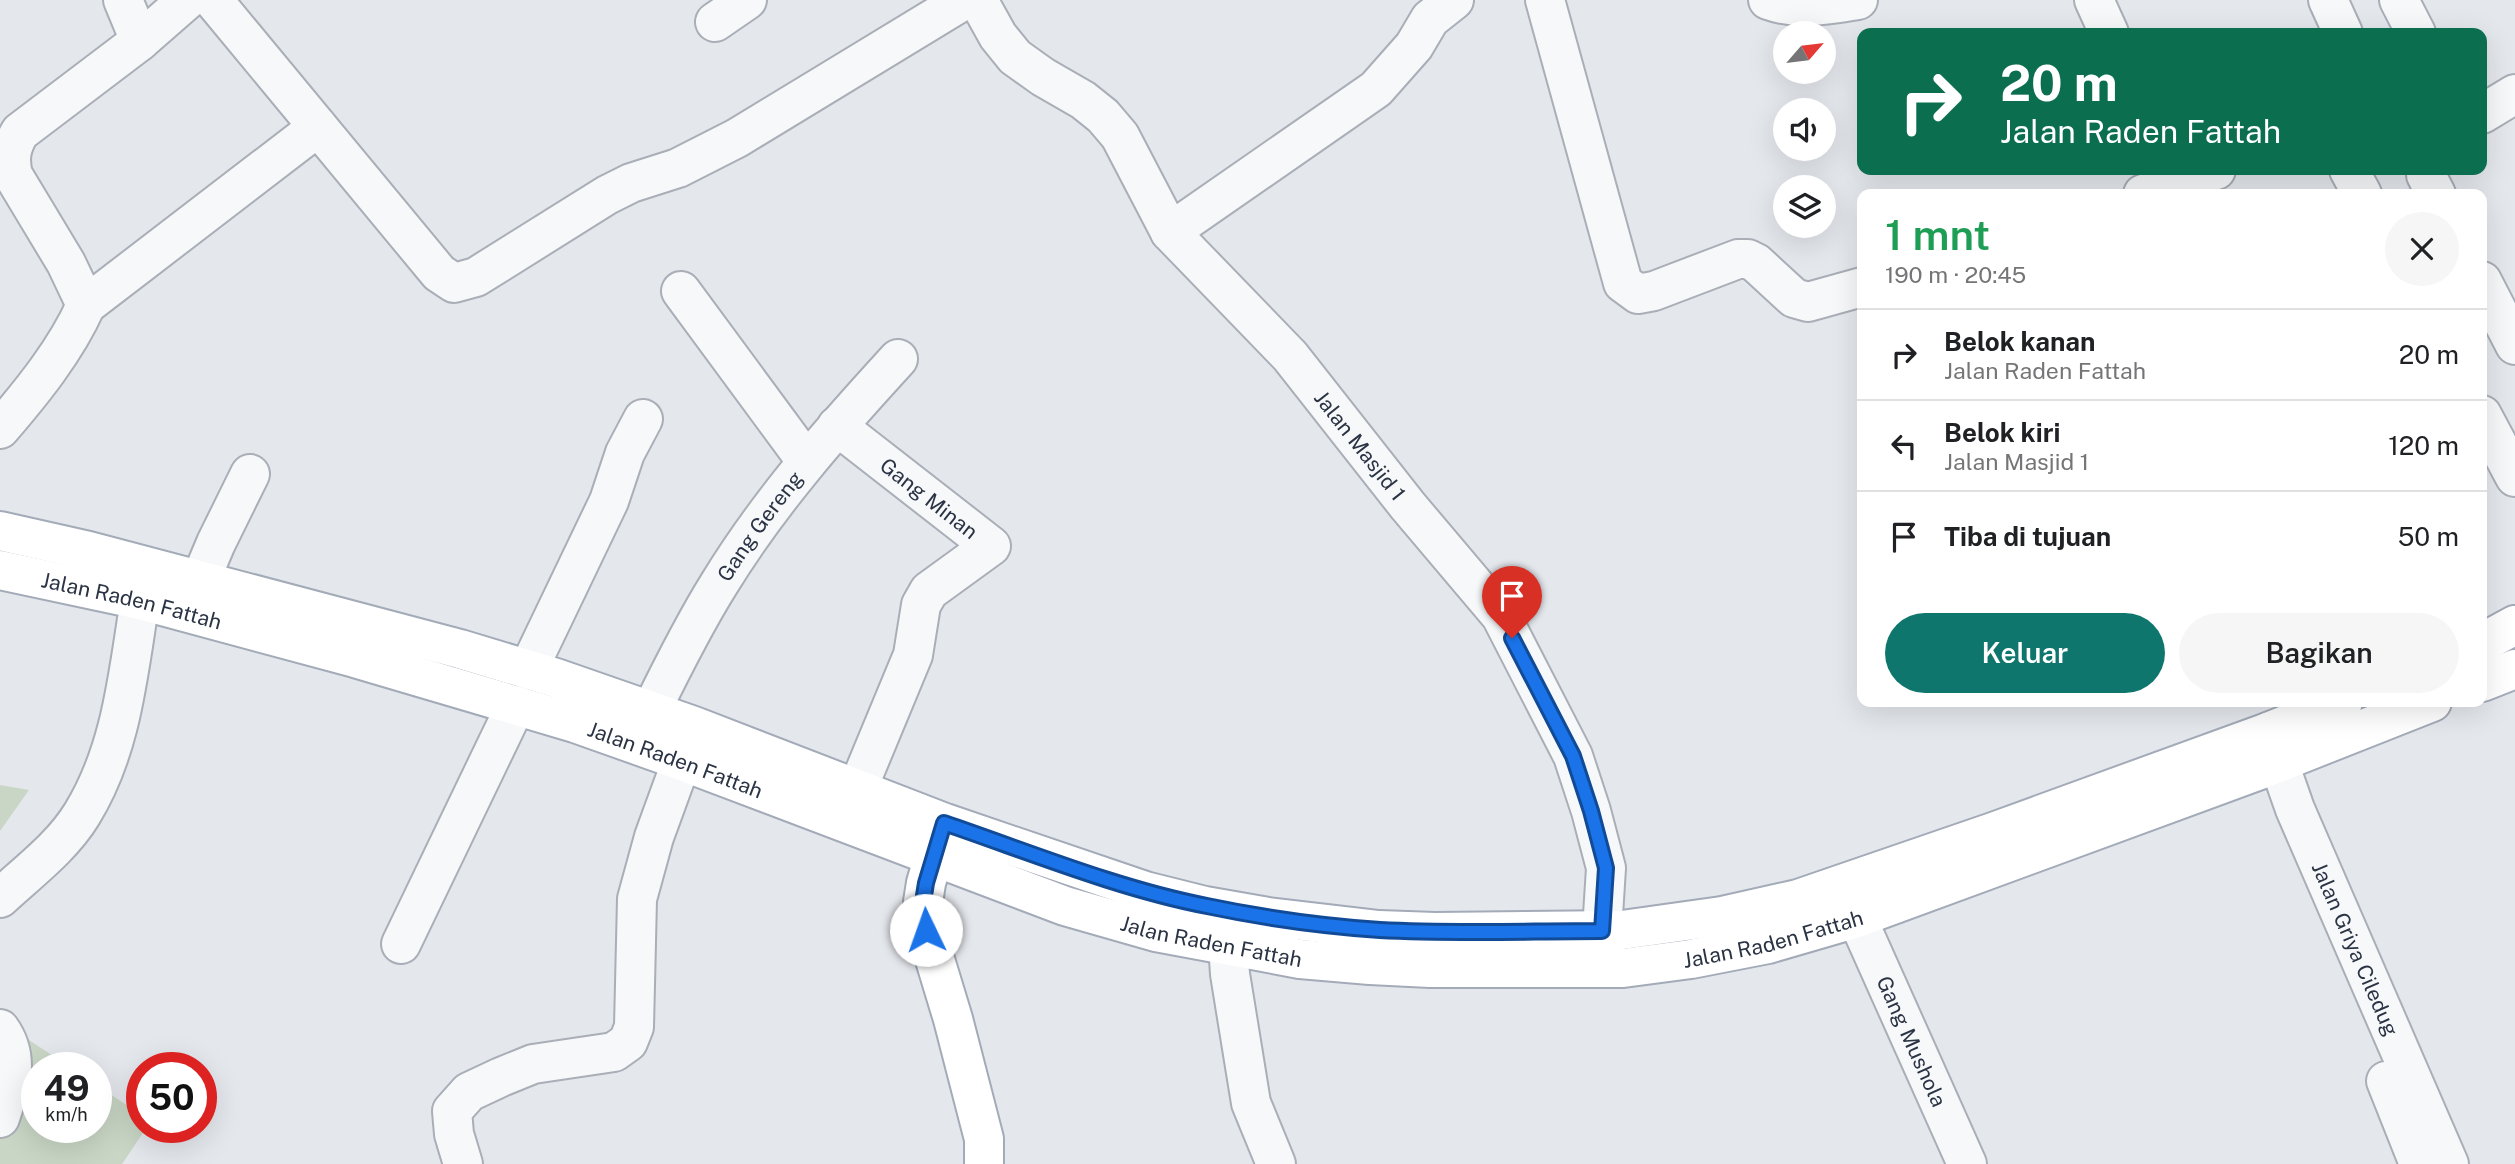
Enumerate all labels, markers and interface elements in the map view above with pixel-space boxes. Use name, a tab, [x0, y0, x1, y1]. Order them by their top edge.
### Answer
north arrow	[1773, 21, 1836, 84]
map controls	[1773, 21, 1836, 238]
text: 20 m	[2000, 54, 2118, 112]
icon: right	[1885, 56, 1976, 147]
button: sound	[1773, 98, 1836, 161]
text: Jalan Raden Fattah	[2000, 113, 2281, 150]
button: layers	[1773, 175, 1836, 238]
text: 1 mnt	[1885, 210, 1990, 259]
button: close	[2385, 212, 2459, 286]
text: 190 m · 20:45	[1885, 261, 2026, 288]
text: Belok kanan	[1944, 326, 2095, 357]
icon: right	[1885, 336, 1923, 374]
text: 20 m	[2399, 339, 2459, 370]
text: Jalan Raden Fattah	[1944, 357, 2146, 384]
street label: Jalan Masjid 1	[1309, 385, 1411, 505]
text: Belok kiri	[1944, 417, 2060, 448]
icon: left	[1885, 427, 1923, 465]
text: 120 m	[2388, 430, 2459, 461]
text: Jalan Masjid 1	[1944, 448, 2089, 475]
street label: Gang Minan	[875, 452, 983, 544]
street label: Gang Gereng	[712, 466, 808, 586]
icon: arrive	[1885, 518, 1923, 556]
text: Tiba di tujuan	[1944, 521, 2111, 552]
text: 50 m	[2398, 521, 2459, 552]
pin	[1482, 566, 1542, 638]
street label: Jalan Raden Fattah	[39, 567, 224, 634]
icon: arrive	[1493, 577, 1531, 615]
button: Keluar	[1885, 613, 2165, 693]
button: Bagikan	[2179, 613, 2459, 693]
street label: Jalan Raden Fattah	[584, 716, 766, 803]
street label: Jalan Griya Ciledug	[2307, 858, 2404, 1039]
position arrow	[889, 893, 963, 967]
street label: Jalan Raden Fattah	[1682, 904, 1866, 972]
street label: Jalan Raden Fattah	[1118, 910, 1304, 972]
street label: Gang Mushola	[1872, 972, 1952, 1111]
speed limit sign: 50	[126, 1052, 217, 1143]
text: 49	[43, 1068, 90, 1109]
text: km/h	[45, 1104, 88, 1125]

